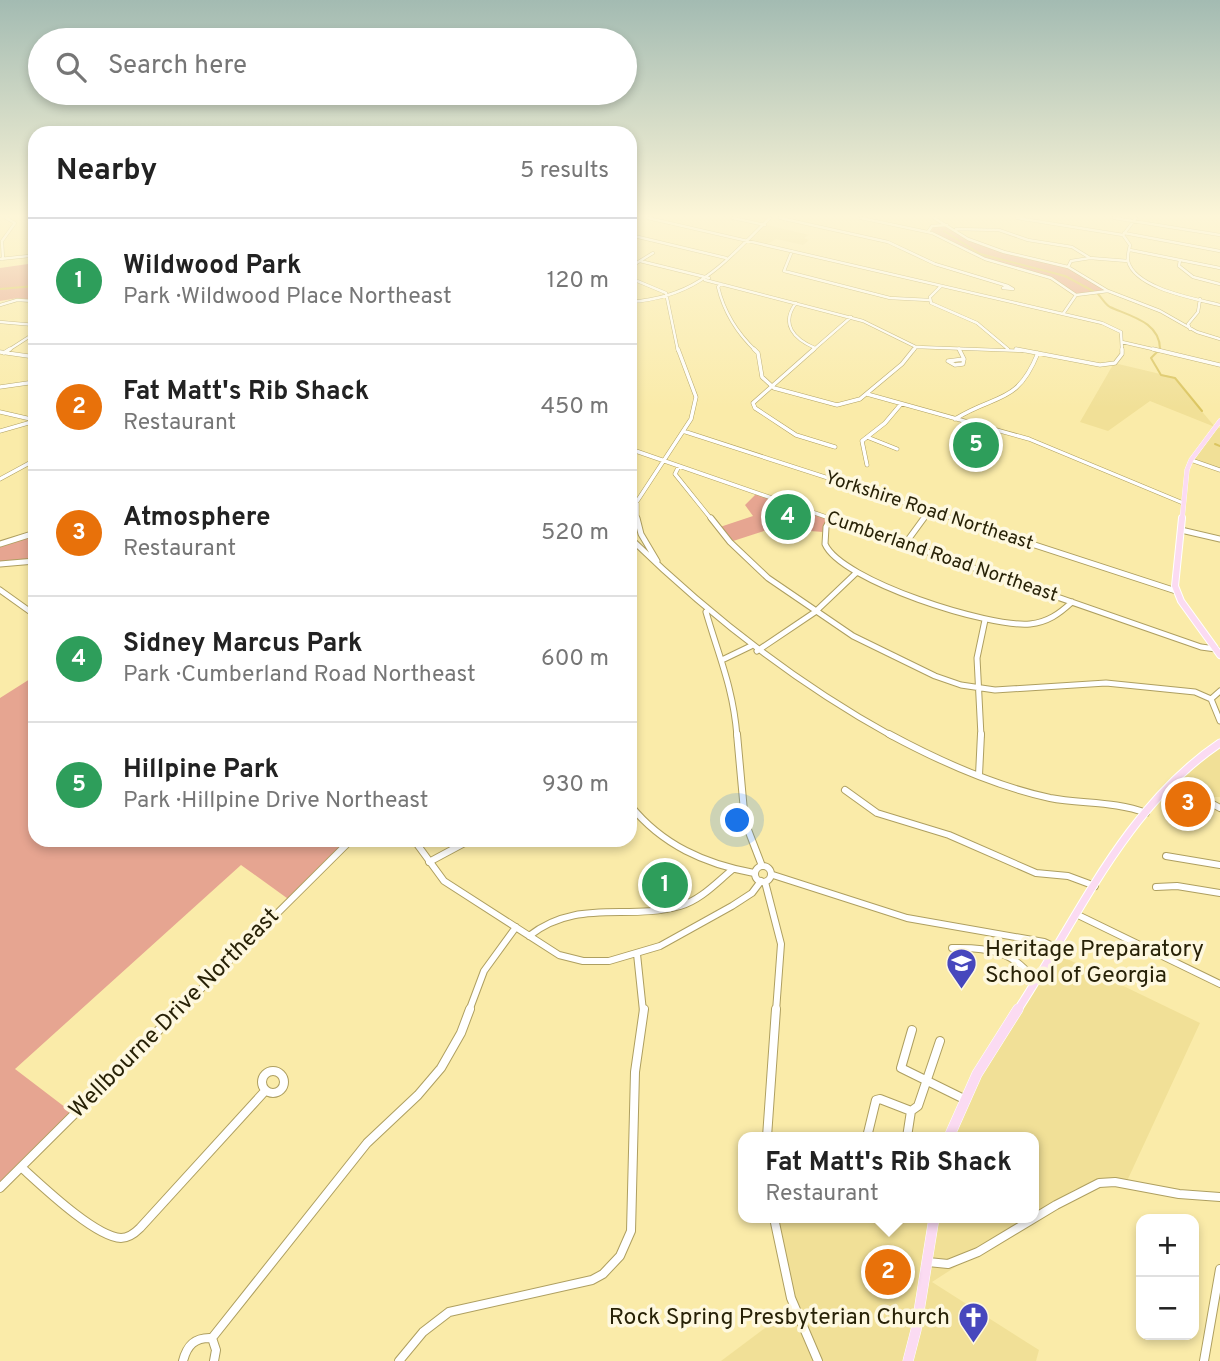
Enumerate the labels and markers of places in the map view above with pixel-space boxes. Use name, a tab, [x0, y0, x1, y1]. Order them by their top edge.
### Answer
pin: 5	[953, 419, 999, 471]
pin: 4	[765, 491, 811, 543]
pin: 3	[1165, 778, 1211, 830]
pin: 1	[642, 859, 688, 911]
place label: Heritage Preparatory School of Georgia	[985, 936, 1204, 991]
school or university icon: Heritage Preparatory School of Georgia	[945, 946, 979, 990]
pin: 2	[865, 1246, 911, 1298]
church icon: Rock Spring Presbyterian Church	[956, 1301, 990, 1345]
place label: Rock Spring Presbyterian Church	[609, 1304, 950, 1333]

